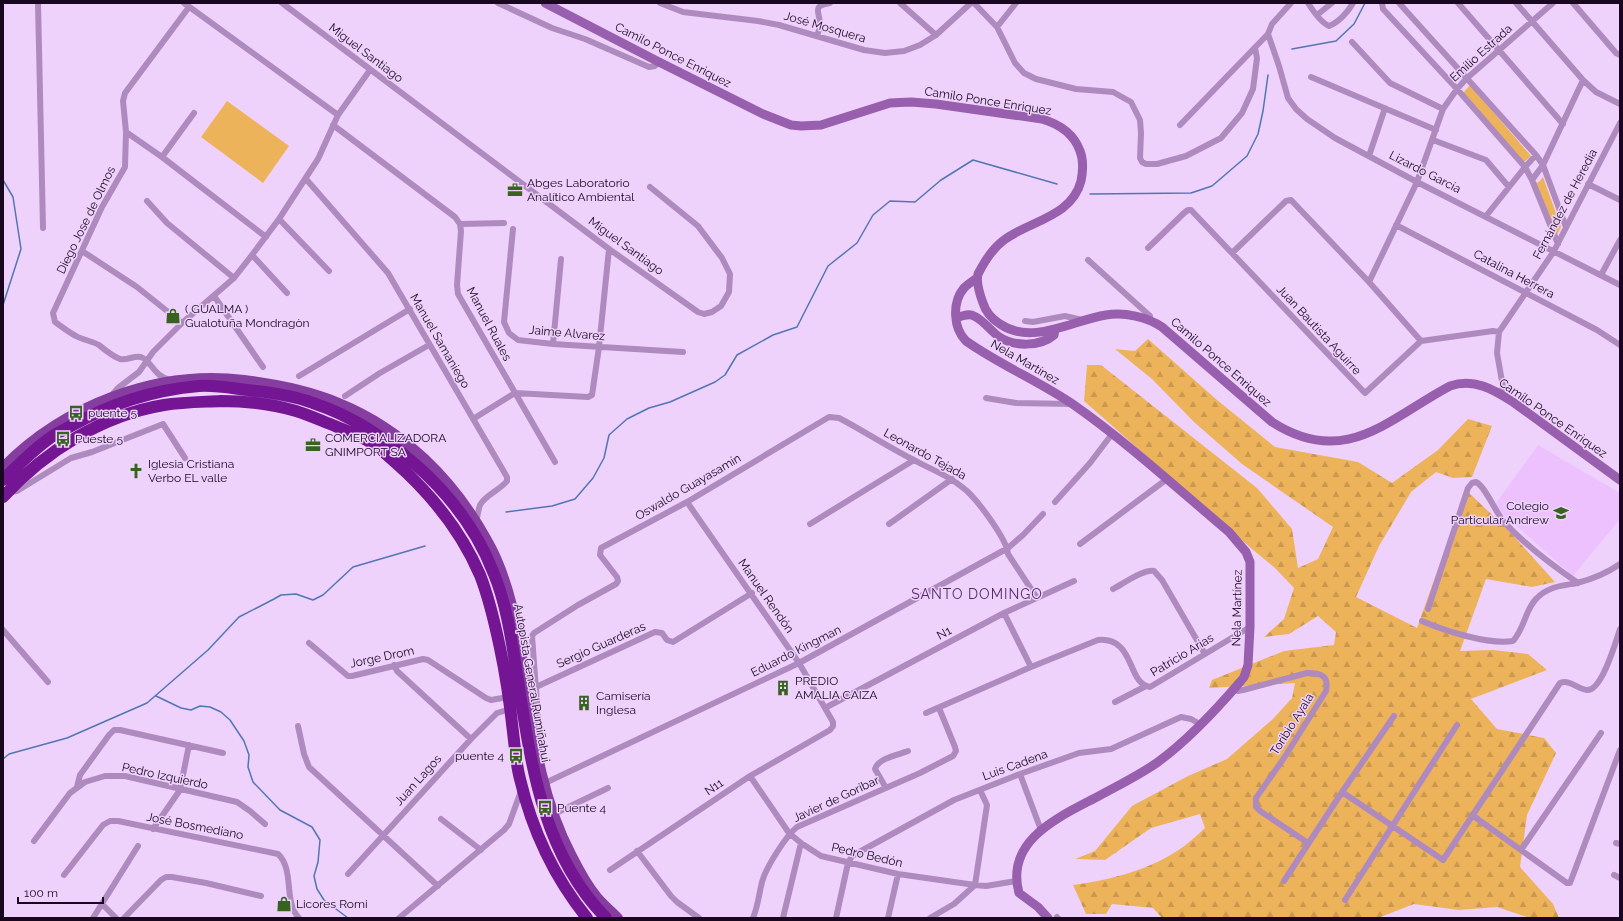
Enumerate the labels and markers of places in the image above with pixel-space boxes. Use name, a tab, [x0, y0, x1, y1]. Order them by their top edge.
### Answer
place label: Abges Laboratorio Analítico Ambiental	[527, 176, 635, 204]
office icon: Abges Laboratorio Analítico Ambiental	[506, 181, 524, 199]
place label: ( GUALMA ) Gualotuña Mondragòn	[185, 302, 310, 330]
shop icon: ( GUALMA ) Gualotuña Mondragòn	[164, 307, 182, 325]
bus stop icon: puente 5	[67, 404, 85, 422]
place label: puente 5	[88, 406, 138, 420]
bus stop icon: Pueste 5	[54, 430, 72, 448]
place label: COMERCIALIZADORA GNIMPORT SA	[325, 431, 446, 459]
place label: Pueste 5	[75, 432, 123, 446]
office icon: COMERCIALIZADORA GNIMPORT SA	[304, 436, 322, 454]
place label: Iglesia Cristiana Verbo EL valle	[148, 457, 234, 485]
church icon: Iglesia Cristiana Verbo EL valle	[127, 462, 145, 480]
place label: Colegio Particular Andrew	[1451, 499, 1549, 527]
school or university icon: Colegio Particular Andrew	[1552, 504, 1570, 522]
place label: PREDIO AMALIA CAIZA	[795, 674, 877, 702]
building icon: PREDIO AMALIA CAIZA	[774, 679, 792, 697]
place label: Camisería Inglesa	[596, 689, 651, 717]
building icon: Camisería Inglesa	[575, 694, 593, 712]
bus stop icon: puente 4	[507, 747, 525, 765]
place label: puente 4	[455, 749, 504, 763]
bus stop icon: Puente 4	[536, 799, 554, 817]
place label: Puente 4	[557, 801, 607, 815]
shop icon: Licores Romi	[275, 895, 293, 913]
place label: Licores Romi	[296, 897, 368, 911]

